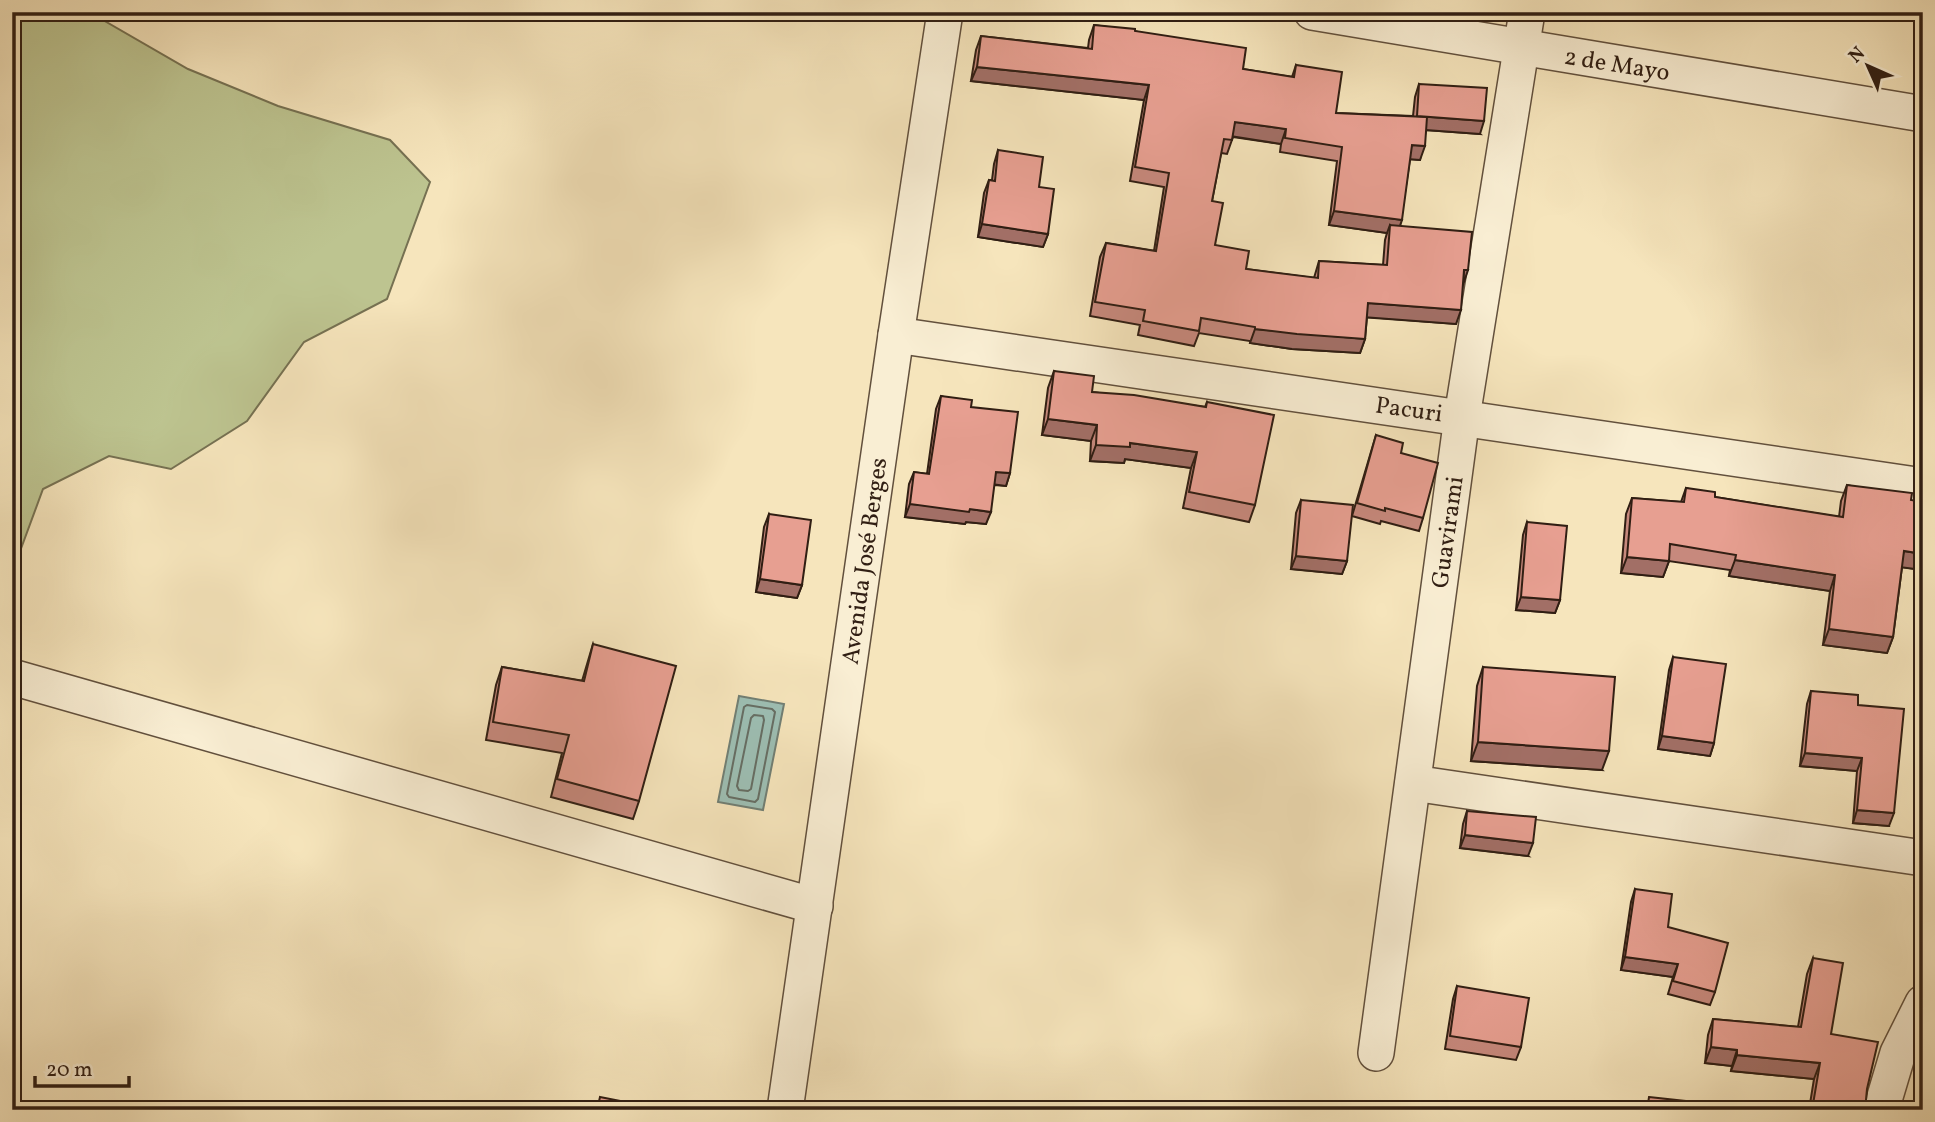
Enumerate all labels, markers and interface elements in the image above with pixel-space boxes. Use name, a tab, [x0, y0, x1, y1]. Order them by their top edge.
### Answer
north arrow	[1834, 32, 1904, 102]
street label: 2 de Mayo	[1561, 41, 1672, 91]
text: N	[1843, 41, 1872, 69]
street label: Pacuri	[1373, 389, 1444, 433]
street label: Avenida José Berges	[835, 456, 897, 667]
street label: Guavirami	[1424, 474, 1474, 590]
scale bar	[35, 1045, 130, 1089]
text: 20 m	[46, 1056, 92, 1085]

